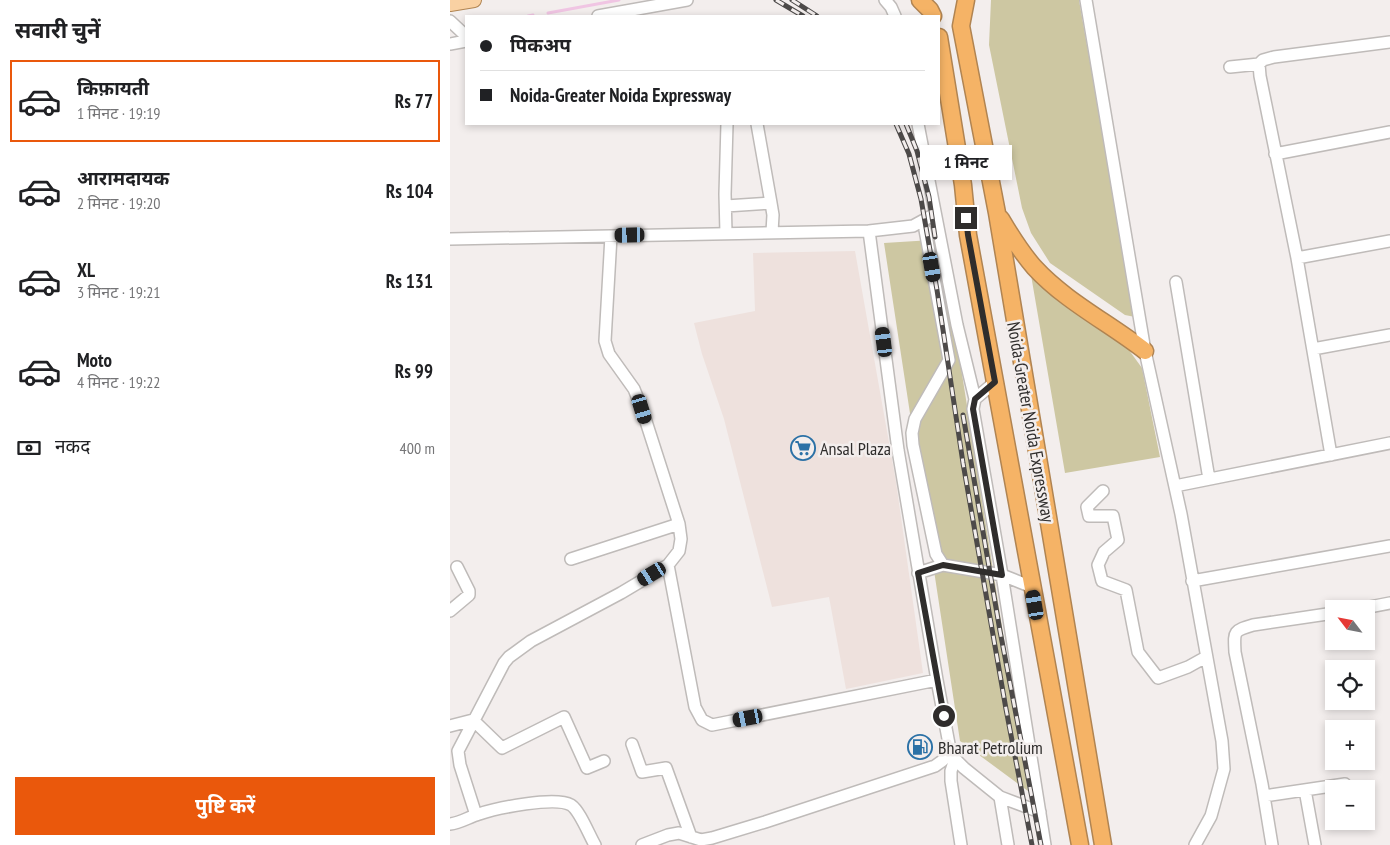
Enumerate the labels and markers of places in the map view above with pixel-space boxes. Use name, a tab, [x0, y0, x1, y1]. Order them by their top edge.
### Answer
supermarket icon: Ansal Plaza	[790, 435, 816, 461]
place label: Ansal Plaza	[820, 437, 891, 460]
fuel station icon: Bharat Petrolium	[907, 734, 933, 760]
place label: Bharat Petrolium	[938, 736, 1043, 759]

